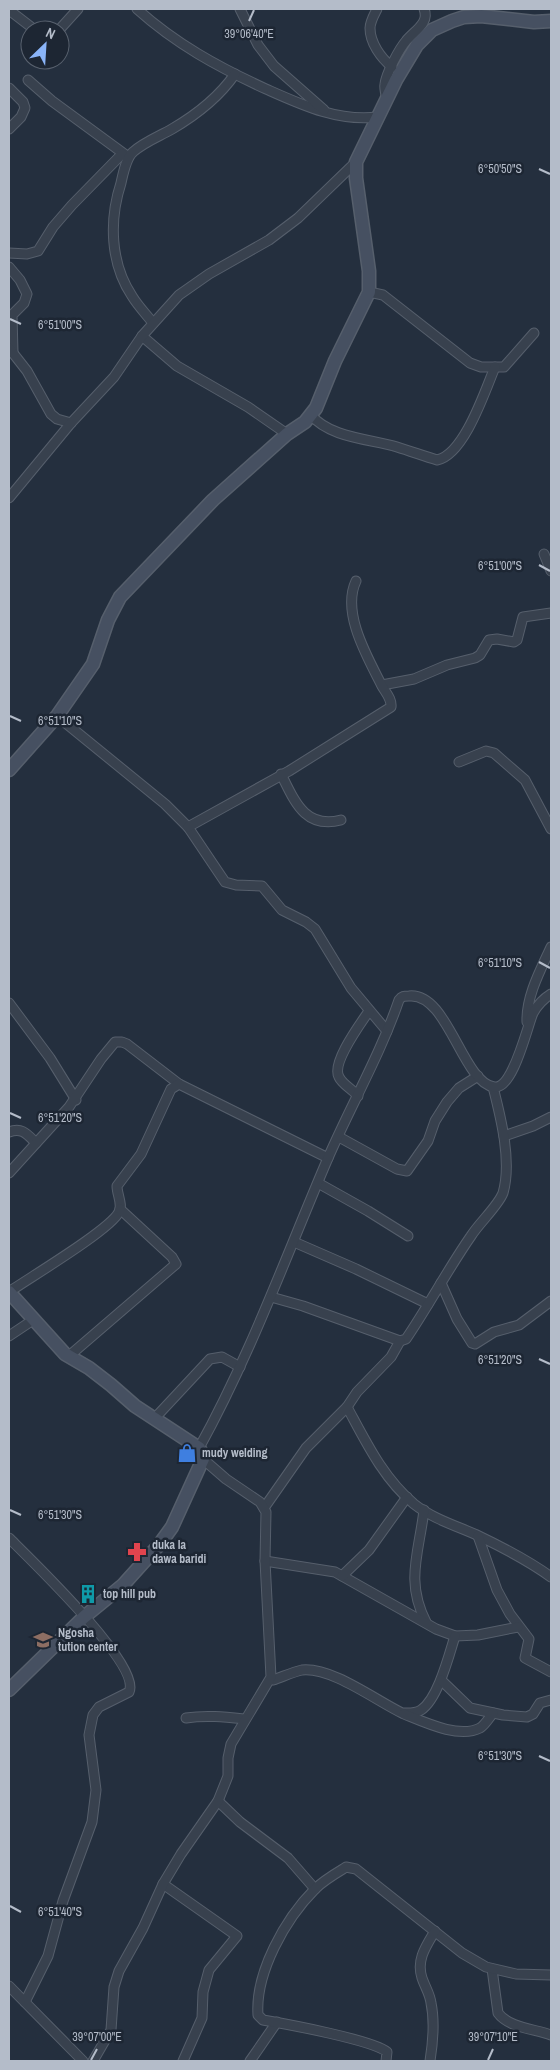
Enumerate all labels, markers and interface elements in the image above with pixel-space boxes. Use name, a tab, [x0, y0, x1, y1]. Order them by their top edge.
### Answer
north arrow	[20, 20, 70, 70]
text: N	[43, 23, 58, 43]
text: 39°06'40"E	[224, 26, 274, 42]
text: 6°50'50"S	[478, 161, 522, 177]
text: 6°51'00"S	[38, 317, 82, 333]
text: 6°51'00"S	[478, 558, 522, 574]
text: 6°51'10"S	[38, 713, 82, 729]
text: 6°51'10"S	[478, 955, 522, 971]
text: 6°51'20"S	[38, 1110, 82, 1126]
text: 6°51'20"S	[478, 1352, 522, 1368]
shop icon: mudy welding	[176, 1442, 198, 1464]
place label: mudy welding	[202, 1445, 268, 1461]
text: 6°51'30"S	[38, 1507, 82, 1523]
place label: duka la dawa baridi	[152, 1537, 206, 1567]
pharmacy icon: duka la dawa baridi	[126, 1541, 148, 1563]
building icon: top hill pub	[77, 1583, 99, 1605]
place label: top hill pub	[103, 1586, 156, 1602]
place label: Ngosha tution center	[58, 1625, 118, 1655]
school or university icon: Ngosha tution center	[32, 1629, 54, 1651]
text: 6°51'30"S	[478, 1748, 522, 1764]
text: 6°51'40"S	[38, 1904, 82, 1920]
text: 39°07'00"E	[72, 2029, 122, 2045]
text: 39°07'10"E	[468, 2029, 518, 2045]

